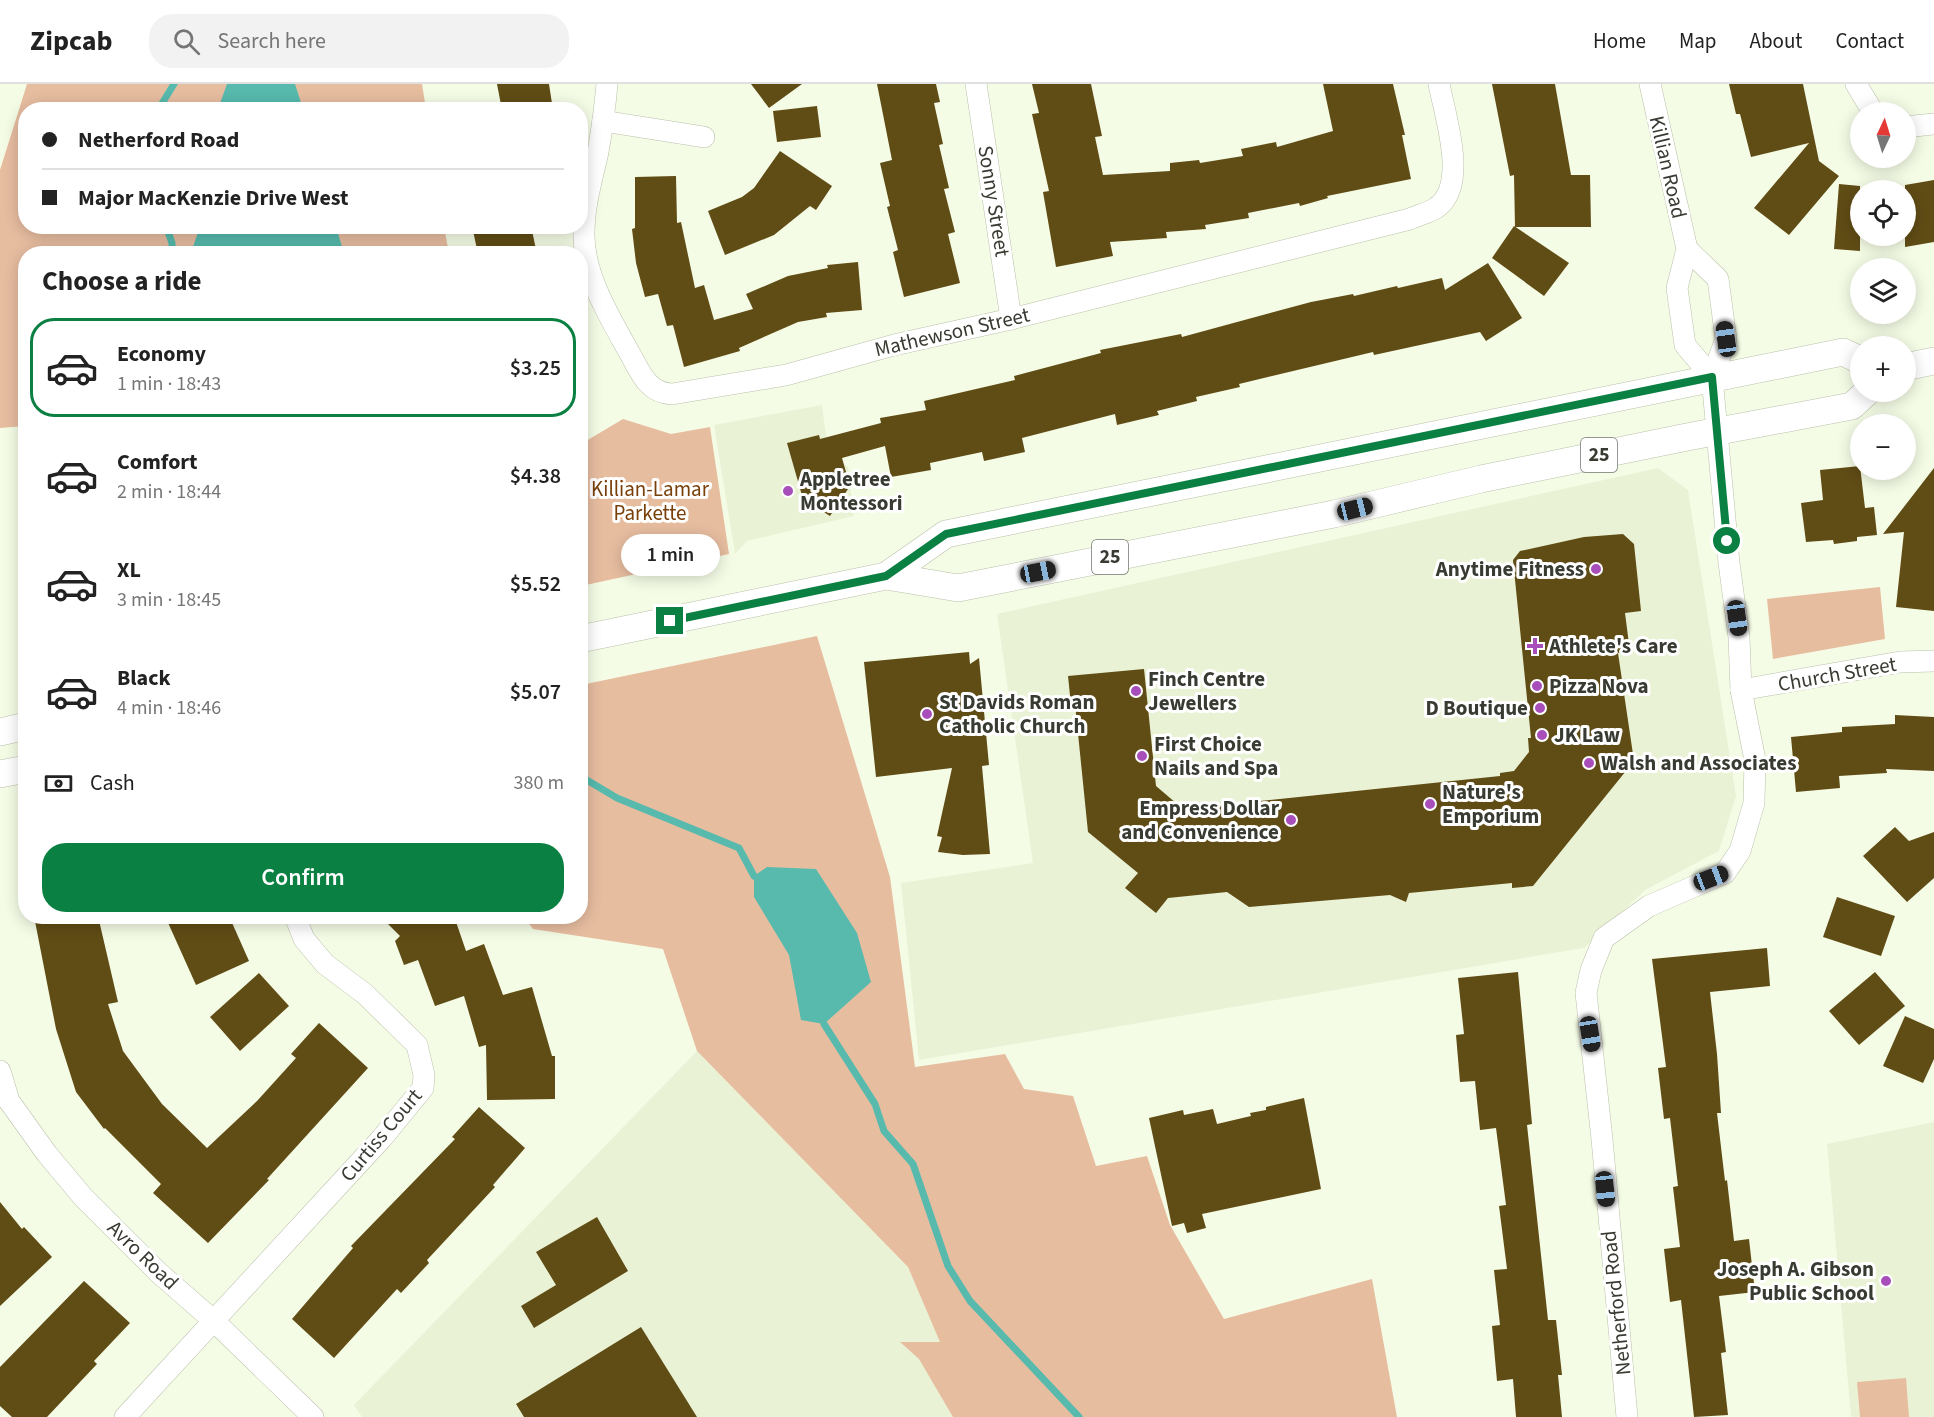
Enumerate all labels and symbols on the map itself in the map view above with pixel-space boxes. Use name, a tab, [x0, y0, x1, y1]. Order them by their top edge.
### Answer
north arrow	[1850, 102, 1916, 168]
street label: Killian Road	[1642, 113, 1694, 221]
street label: Sonny Street	[970, 143, 1018, 259]
street label: Mathewson Street	[872, 300, 1032, 364]
car	[1715, 320, 1737, 358]
road number: 25	[1581, 438, 1617, 472]
place label: Appletree Montessori	[799, 464, 903, 518]
park label: Killian-Lamar Parkette	[591, 474, 710, 528]
marker: Appletree Montessori	[781, 484, 795, 498]
car	[1335, 496, 1375, 522]
route start	[1713, 527, 1740, 554]
callout: 1 min	[620, 534, 720, 576]
road number: 25	[1092, 540, 1128, 574]
place label: Anytime Fitness	[1435, 554, 1584, 584]
car	[1019, 560, 1057, 584]
marker: Anytime Fitness	[1589, 562, 1603, 576]
car	[1726, 599, 1748, 637]
route end	[656, 607, 683, 634]
place label: Athlete's Care	[1548, 631, 1678, 661]
marker: Athlete's Care	[1526, 637, 1544, 655]
street label: Church Street	[1775, 649, 1899, 699]
place label: Finch Centre Jewellers	[1148, 664, 1265, 718]
place label: Pizza Nova	[1549, 671, 1649, 701]
marker: Pizza Nova	[1530, 679, 1544, 693]
marker: Finch Centre Jewellers	[1129, 684, 1143, 698]
place label: St Davids Roman Catholic Church	[939, 687, 1094, 741]
place label: D Boutique	[1425, 693, 1528, 723]
marker: D Boutique	[1533, 701, 1547, 715]
marker: St Davids Roman Catholic Church	[920, 707, 934, 721]
place label: JK Law	[1554, 720, 1620, 750]
marker: JK Law	[1535, 728, 1549, 742]
place label: First Choice Nails and Spa	[1154, 729, 1278, 783]
place label: Walsh and Associates	[1601, 748, 1796, 778]
marker: First Choice Nails and Spa	[1135, 749, 1149, 763]
marker: Walsh and Associates	[1582, 756, 1596, 770]
place label: Nature's Emporium	[1442, 777, 1539, 831]
place label: Empress Dollar and Convenience	[1121, 793, 1280, 847]
marker: Nature's Emporium	[1423, 797, 1437, 811]
marker: Empress Dollar and Convenience	[1284, 813, 1298, 827]
car	[1691, 863, 1731, 893]
car	[1578, 1015, 1602, 1053]
street label: Curtiss Court	[333, 1082, 429, 1188]
car	[1594, 1170, 1616, 1208]
street label: Avro Road	[101, 1213, 185, 1297]
street label: Netherford Road	[1593, 1229, 1639, 1377]
place label: Joseph A. Gibson Public School	[1717, 1254, 1874, 1308]
marker: Joseph A. Gibson Public School	[1879, 1274, 1893, 1288]

